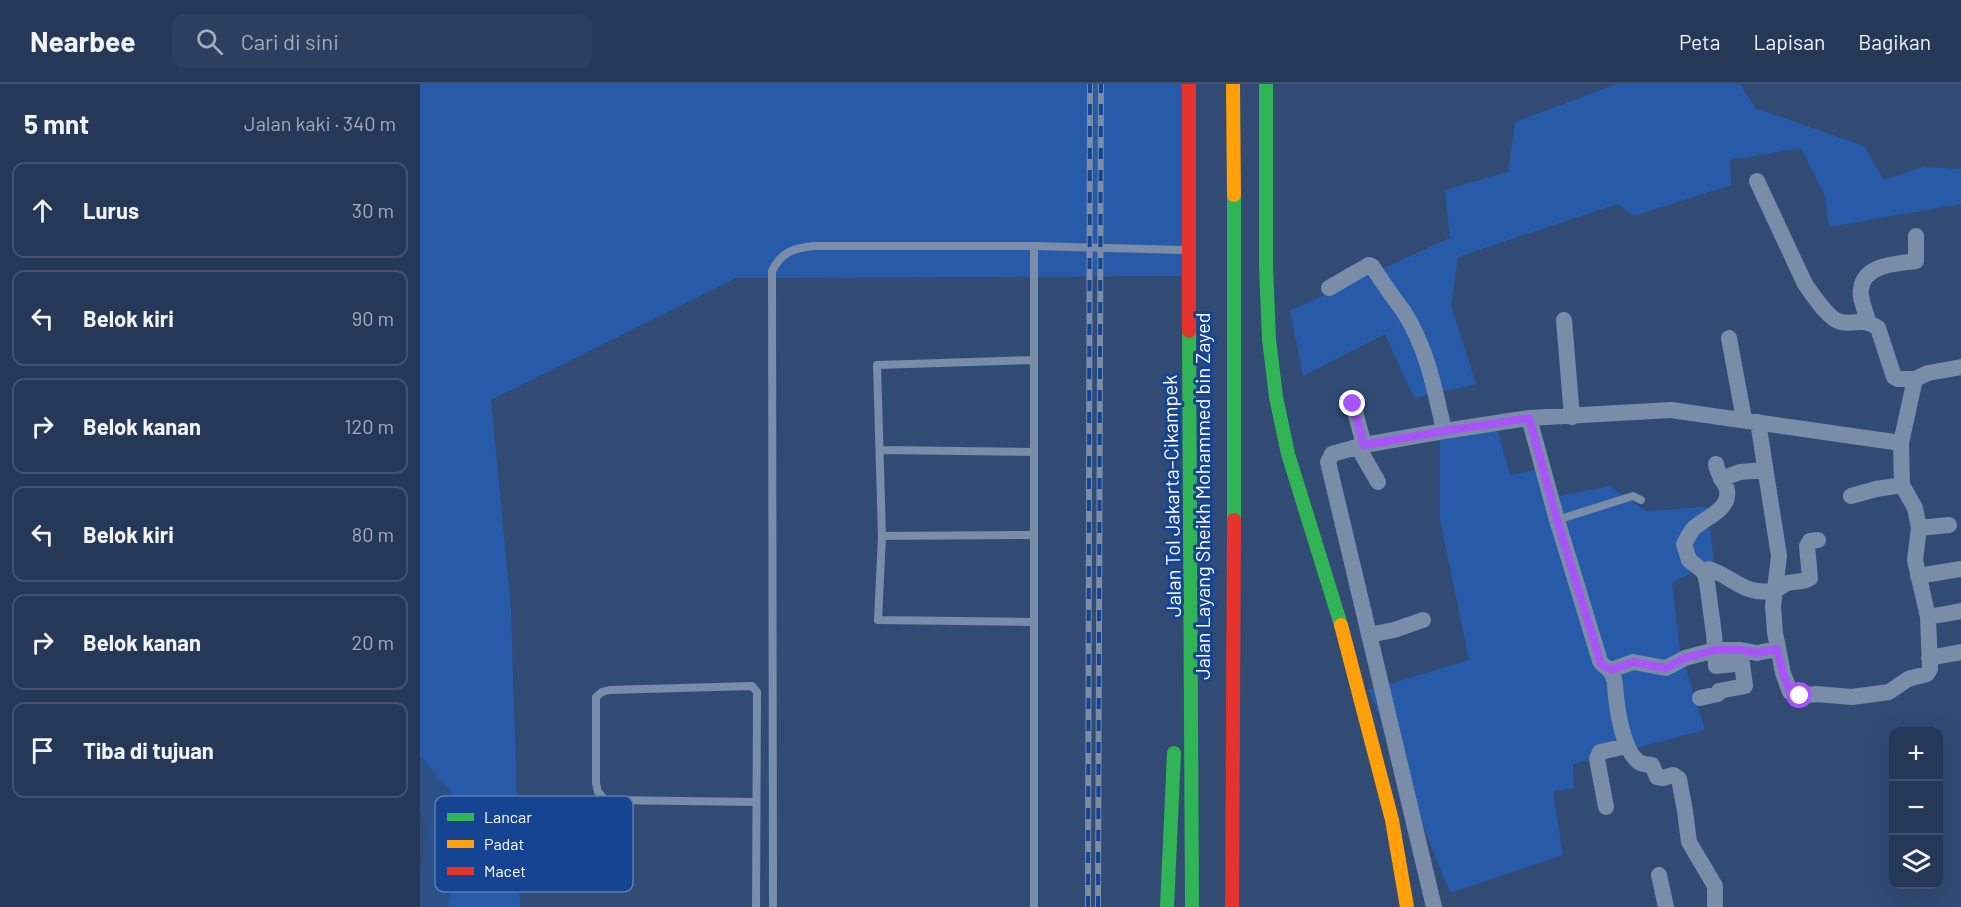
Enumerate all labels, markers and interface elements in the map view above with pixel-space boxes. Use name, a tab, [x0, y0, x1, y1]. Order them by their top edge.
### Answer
search box	[172, 14, 592, 68]
text: Nearbee	[30, 24, 136, 58]
icon: search	[193, 25, 226, 58]
text: Cari di sini	[241, 28, 339, 54]
text: Peta	[1679, 29, 1720, 54]
text: Lapisan	[1753, 29, 1825, 54]
text: Bagikan	[1858, 29, 1931, 54]
text: 5 mnt	[24, 108, 89, 139]
text: Jalan kaki · 340 m	[244, 111, 396, 135]
icon: ahead	[26, 194, 59, 227]
text: Lurus	[83, 197, 139, 223]
text: 30 m	[352, 198, 394, 222]
icon: left	[26, 302, 59, 335]
text: Belok kiri	[83, 305, 174, 331]
text: 90 m	[352, 306, 394, 330]
street label: Jalan Layang Sheikh Mohammed bin Zayed	[1190, 312, 1214, 680]
street label: Jalan Tol Jakarta–Cikampek	[1157, 375, 1185, 617]
route end	[1339, 390, 1365, 416]
icon: right	[26, 410, 59, 443]
text: Belok kanan	[83, 413, 201, 439]
text: 120 m	[344, 414, 394, 438]
icon: left	[26, 518, 59, 551]
text: Belok kiri	[83, 521, 174, 547]
text: 80 m	[352, 522, 394, 546]
icon: right	[26, 626, 59, 659]
text: Belok kanan	[83, 629, 201, 655]
text: 20 m	[351, 630, 394, 654]
route start	[1786, 682, 1812, 708]
map controls	[1889, 727, 1943, 889]
button: +	[1889, 727, 1943, 781]
icon: arrive	[26, 734, 59, 767]
text: Tiba di tujuan	[83, 737, 214, 763]
button: −	[1889, 781, 1943, 835]
legend	[435, 796, 633, 892]
text: Lancar	[484, 807, 532, 826]
text: Padat	[484, 834, 524, 853]
button: layers	[1889, 835, 1943, 889]
text: Macet	[484, 861, 526, 880]

